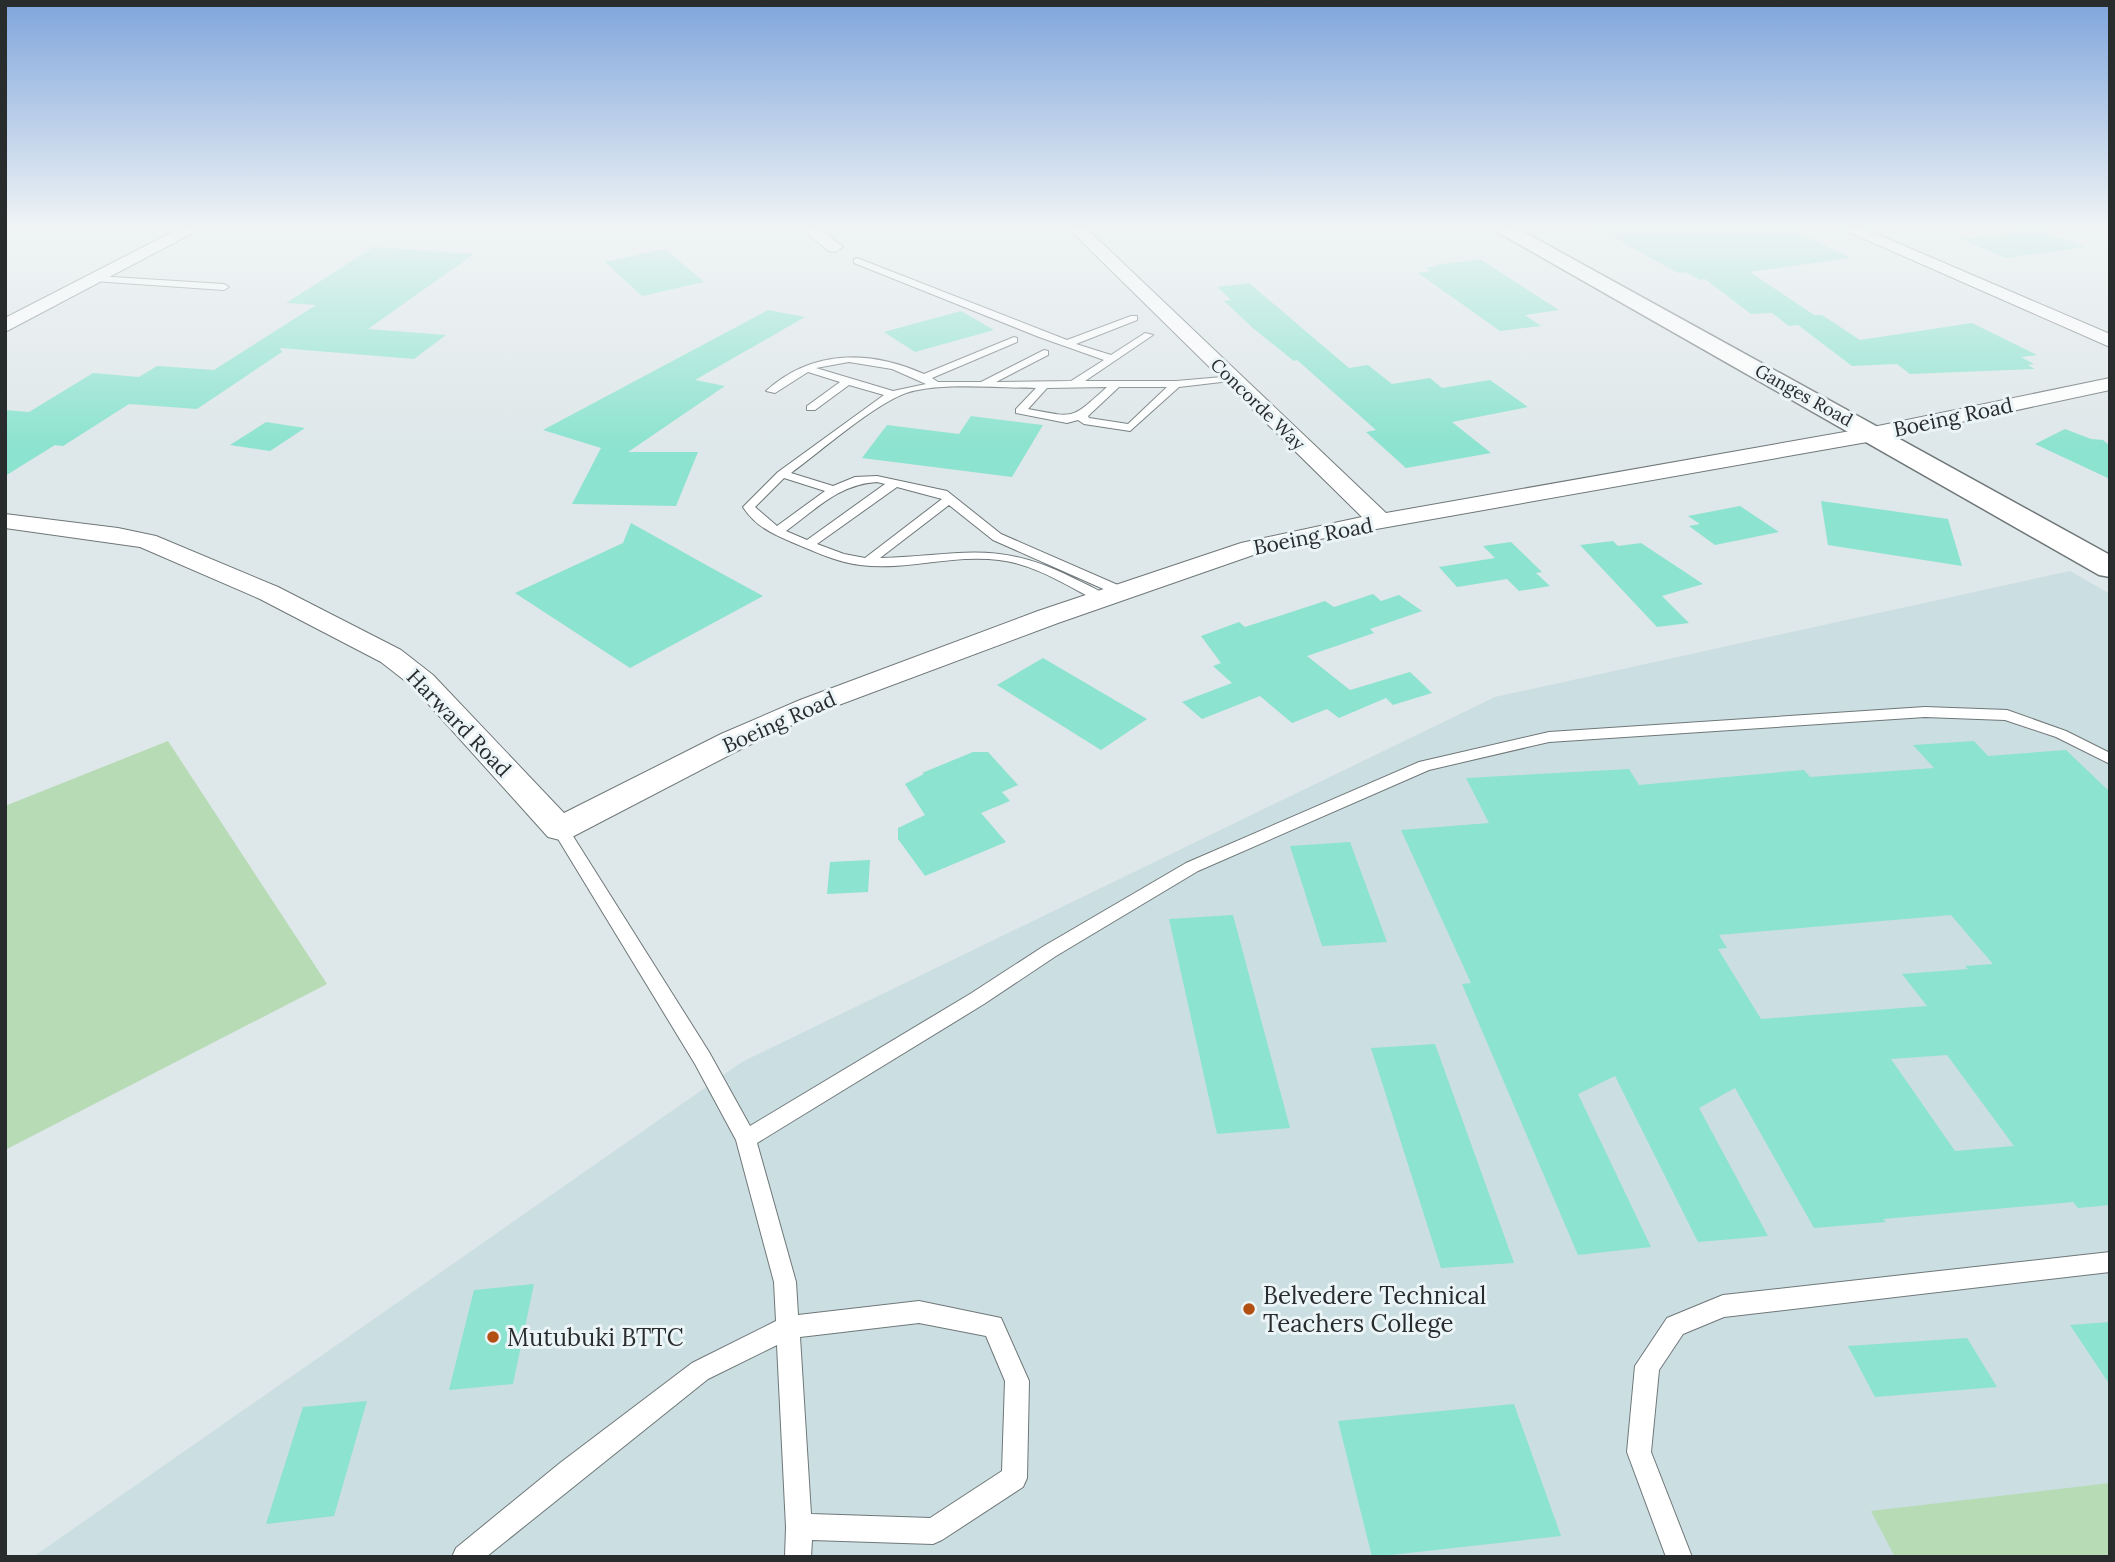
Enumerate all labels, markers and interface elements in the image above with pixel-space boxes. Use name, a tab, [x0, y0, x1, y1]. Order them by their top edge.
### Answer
street label: Concorde Way	[1206, 353, 1311, 455]
street label: Ganges Road	[1751, 359, 1857, 431]
street label: Boeing Road	[1891, 391, 2015, 443]
street label: Boeing Road	[1251, 511, 1375, 561]
street label: Harward Road	[401, 663, 517, 783]
street label: Boeing Road	[718, 685, 840, 759]
place label: Belvedere Technical Teachers College	[1263, 1280, 1486, 1339]
marker: Belvedere Technical Teachers College	[1241, 1301, 1257, 1317]
place label: Mutubuki BTTC	[507, 1322, 684, 1353]
marker: Mutubuki BTTC	[485, 1329, 501, 1345]

